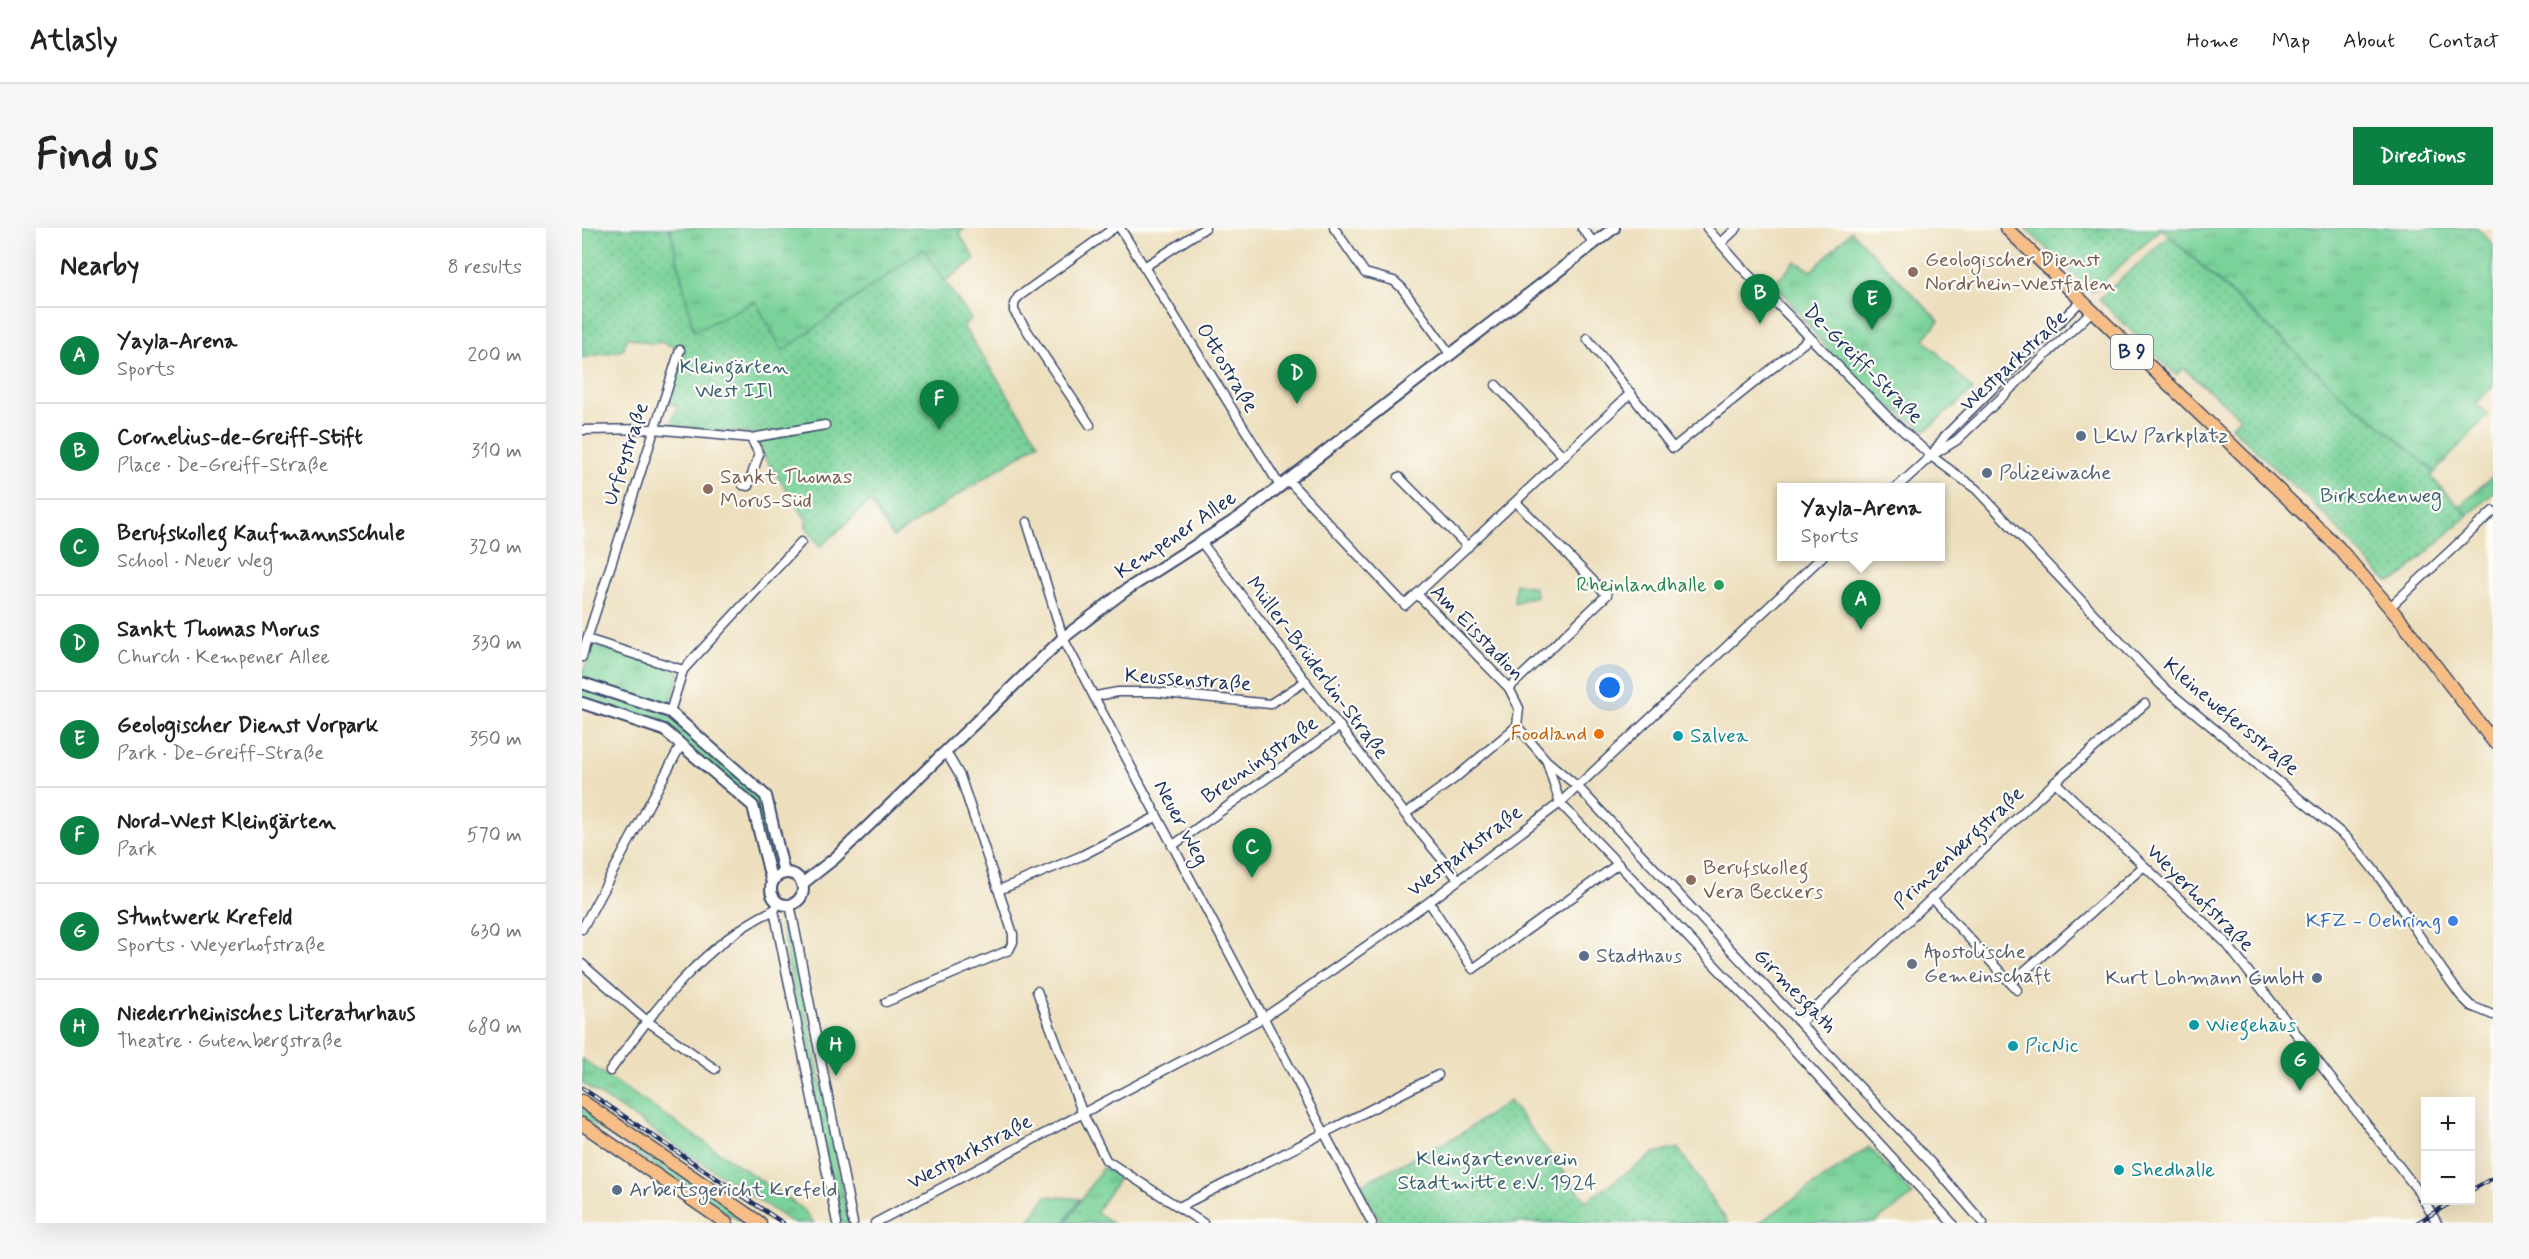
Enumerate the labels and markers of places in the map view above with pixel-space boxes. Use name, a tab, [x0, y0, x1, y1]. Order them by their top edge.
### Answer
place label: Geologischer Dienst Nordrhein-Westfalen	[1925, 246, 2116, 298]
marker: Geologischer Dienst Nordrhein-Westfalen	[1906, 265, 1920, 279]
pin: B	[1740, 274, 1780, 324]
pin: E	[1852, 280, 1892, 330]
pin: D	[1278, 354, 1316, 404]
pin: F	[920, 380, 958, 430]
place label: LKW Parkplatz	[2093, 422, 2229, 450]
marker: LKW Parkplatz	[2074, 429, 2088, 443]
place label: Polizeiwache	[1999, 459, 2111, 487]
place label: Sankt Thomas Morus-Süd	[720, 463, 852, 515]
marker: Polizeiwache	[1980, 466, 1994, 480]
marker: Sankt Thomas Morus-Süd	[701, 482, 715, 496]
place label: Rheinlandhalle	[1576, 571, 1707, 599]
marker: Rheinlandhalle	[1712, 578, 1726, 592]
pin: A	[1842, 580, 1880, 630]
place label: Foodland	[1510, 720, 1587, 748]
place label: Salvea	[1690, 722, 1749, 750]
marker: Foodland	[1592, 727, 1606, 741]
marker: Salvea	[1671, 729, 1685, 743]
pin: C	[1232, 828, 1272, 878]
place label: Berufskolleg Vera Beckers	[1703, 854, 1823, 906]
marker: Berufskolleg Vera Beckers	[1684, 873, 1698, 887]
place label: KFZ - Oehring	[2306, 907, 2441, 935]
marker: KFZ - Oehring	[2446, 914, 2460, 928]
place label: Apostolische Gemeinschaft	[1924, 938, 2051, 990]
place label: Stadthaus	[1596, 942, 1682, 970]
marker: Stadthaus	[1577, 949, 1591, 963]
marker: Apostolische Gemeinschaft	[1905, 957, 1919, 971]
place label: Kurt Lohmann GmbH	[2105, 964, 2305, 992]
marker: Kurt Lohmann GmbH	[2310, 971, 2324, 985]
place label: Wiegehaus	[2206, 1011, 2296, 1041]
marker: Wiegehaus	[2187, 1018, 2201, 1032]
pin: H	[816, 1026, 856, 1076]
place label: PicNic	[2025, 1032, 2078, 1060]
marker: PicNic	[2006, 1039, 2020, 1053]
pin: G	[2280, 1042, 2320, 1091]
place label: Shedhalle	[2131, 1156, 2215, 1184]
marker: Shedhalle	[2112, 1163, 2126, 1177]
place label: Arbeitsgericht Krefeld	[629, 1176, 837, 1205]
marker: Arbeitsgericht Krefeld	[610, 1183, 624, 1197]

